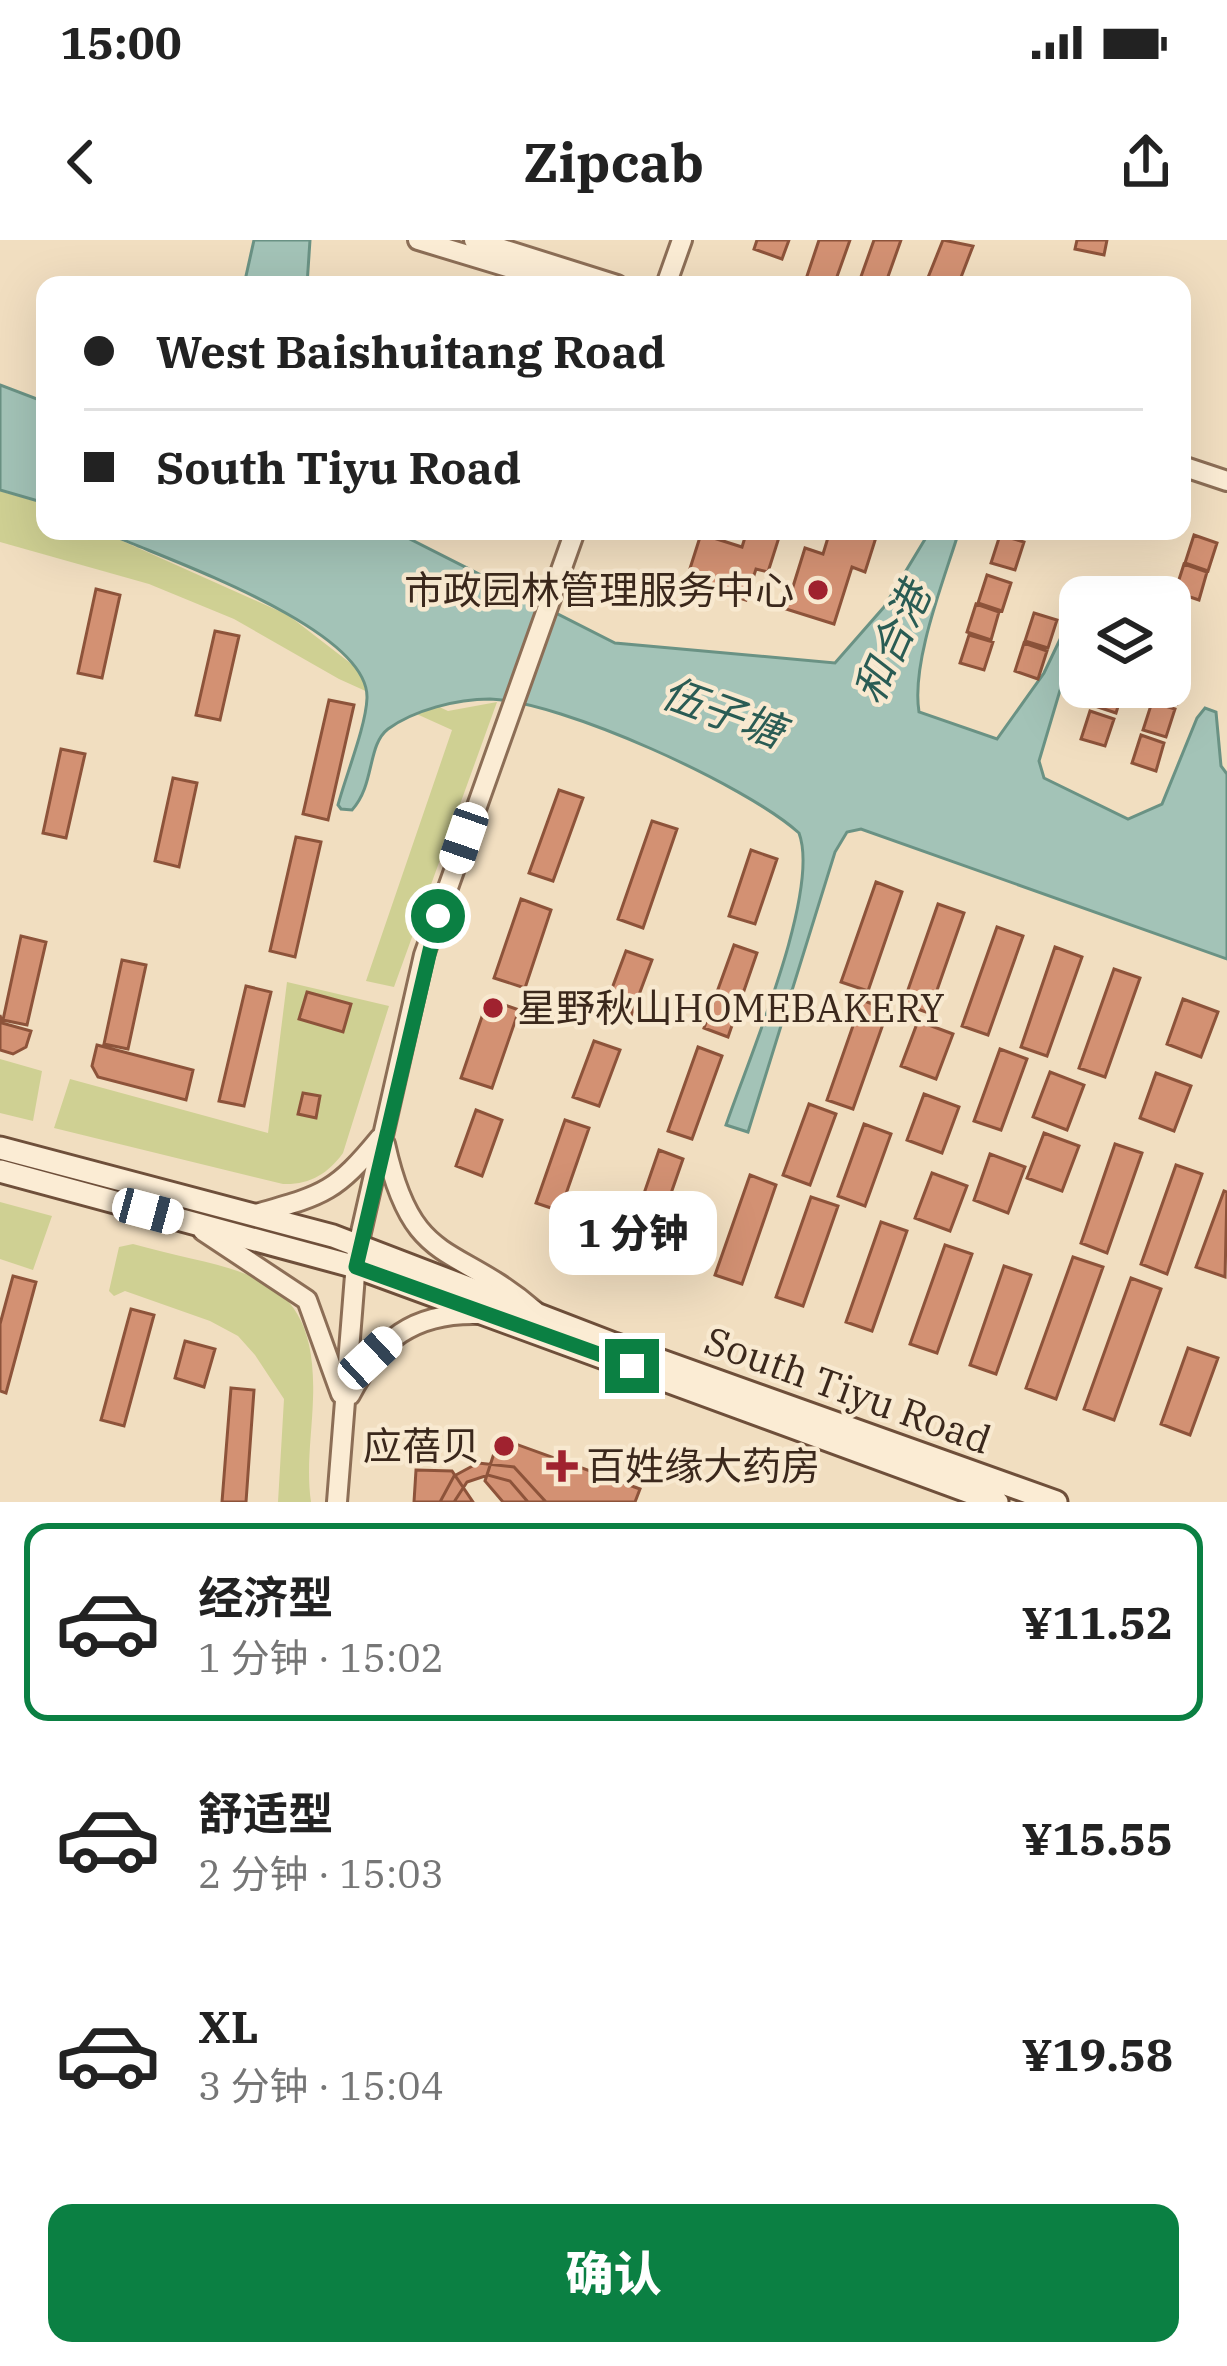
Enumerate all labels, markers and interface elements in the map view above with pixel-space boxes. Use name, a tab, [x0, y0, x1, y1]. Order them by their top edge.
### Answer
text: 15:00	[60, 13, 182, 71]
text: Zipcab	[523, 127, 704, 197]
icon: back	[48, 129, 114, 195]
icon: share	[1113, 129, 1179, 195]
text: West Baishuitang Road	[156, 322, 666, 380]
text: South Tiyu Road	[156, 438, 521, 496]
place label: 市政园林管理服务中心	[404, 564, 794, 615]
water label: 和合港	[841, 569, 944, 712]
map controls	[1059, 576, 1191, 708]
button: layers	[1059, 576, 1191, 708]
marker: 市政园林管理服务中心	[805, 577, 831, 603]
water label: 伍子塘	[655, 664, 797, 761]
car	[435, 798, 493, 878]
route start	[411, 889, 465, 943]
place label: 星野秋山HOMEBAKERY	[517, 982, 945, 1033]
marker: 星野秋山HOMEBAKERY	[480, 995, 506, 1021]
car	[109, 1184, 187, 1238]
callout: 1 分钟	[548, 1192, 716, 1276]
text: 1 分钟	[578, 1207, 688, 1258]
street label: South Tiyu Road	[698, 1314, 998, 1465]
car	[331, 1320, 409, 1396]
route end	[605, 1339, 659, 1393]
place label: 应蓓贝	[363, 1420, 480, 1471]
marker: 应蓓贝	[491, 1433, 517, 1459]
place label: 百姓缘大药房	[586, 1440, 820, 1491]
marker: 百姓缘大药房	[549, 1453, 575, 1479]
icon: car	[54, 1568, 162, 1676]
text: 经济型	[198, 1568, 333, 1626]
text: ¥11.52	[1022, 1593, 1173, 1651]
text: 1 分钟 · 15:02	[198, 1632, 444, 1683]
icon: car	[54, 1784, 162, 1892]
text: 舒适型	[198, 1784, 333, 1842]
text: ¥15.55	[1022, 1809, 1173, 1867]
text: 2 分钟 · 15:03	[198, 1848, 444, 1899]
text: XL	[198, 1997, 259, 2055]
icon: car	[54, 2000, 162, 2108]
text: ¥19.58	[1022, 2025, 1173, 2083]
text: 3 分钟 · 15:04	[198, 2060, 444, 2111]
button: 确认	[48, 2204, 1179, 2342]

